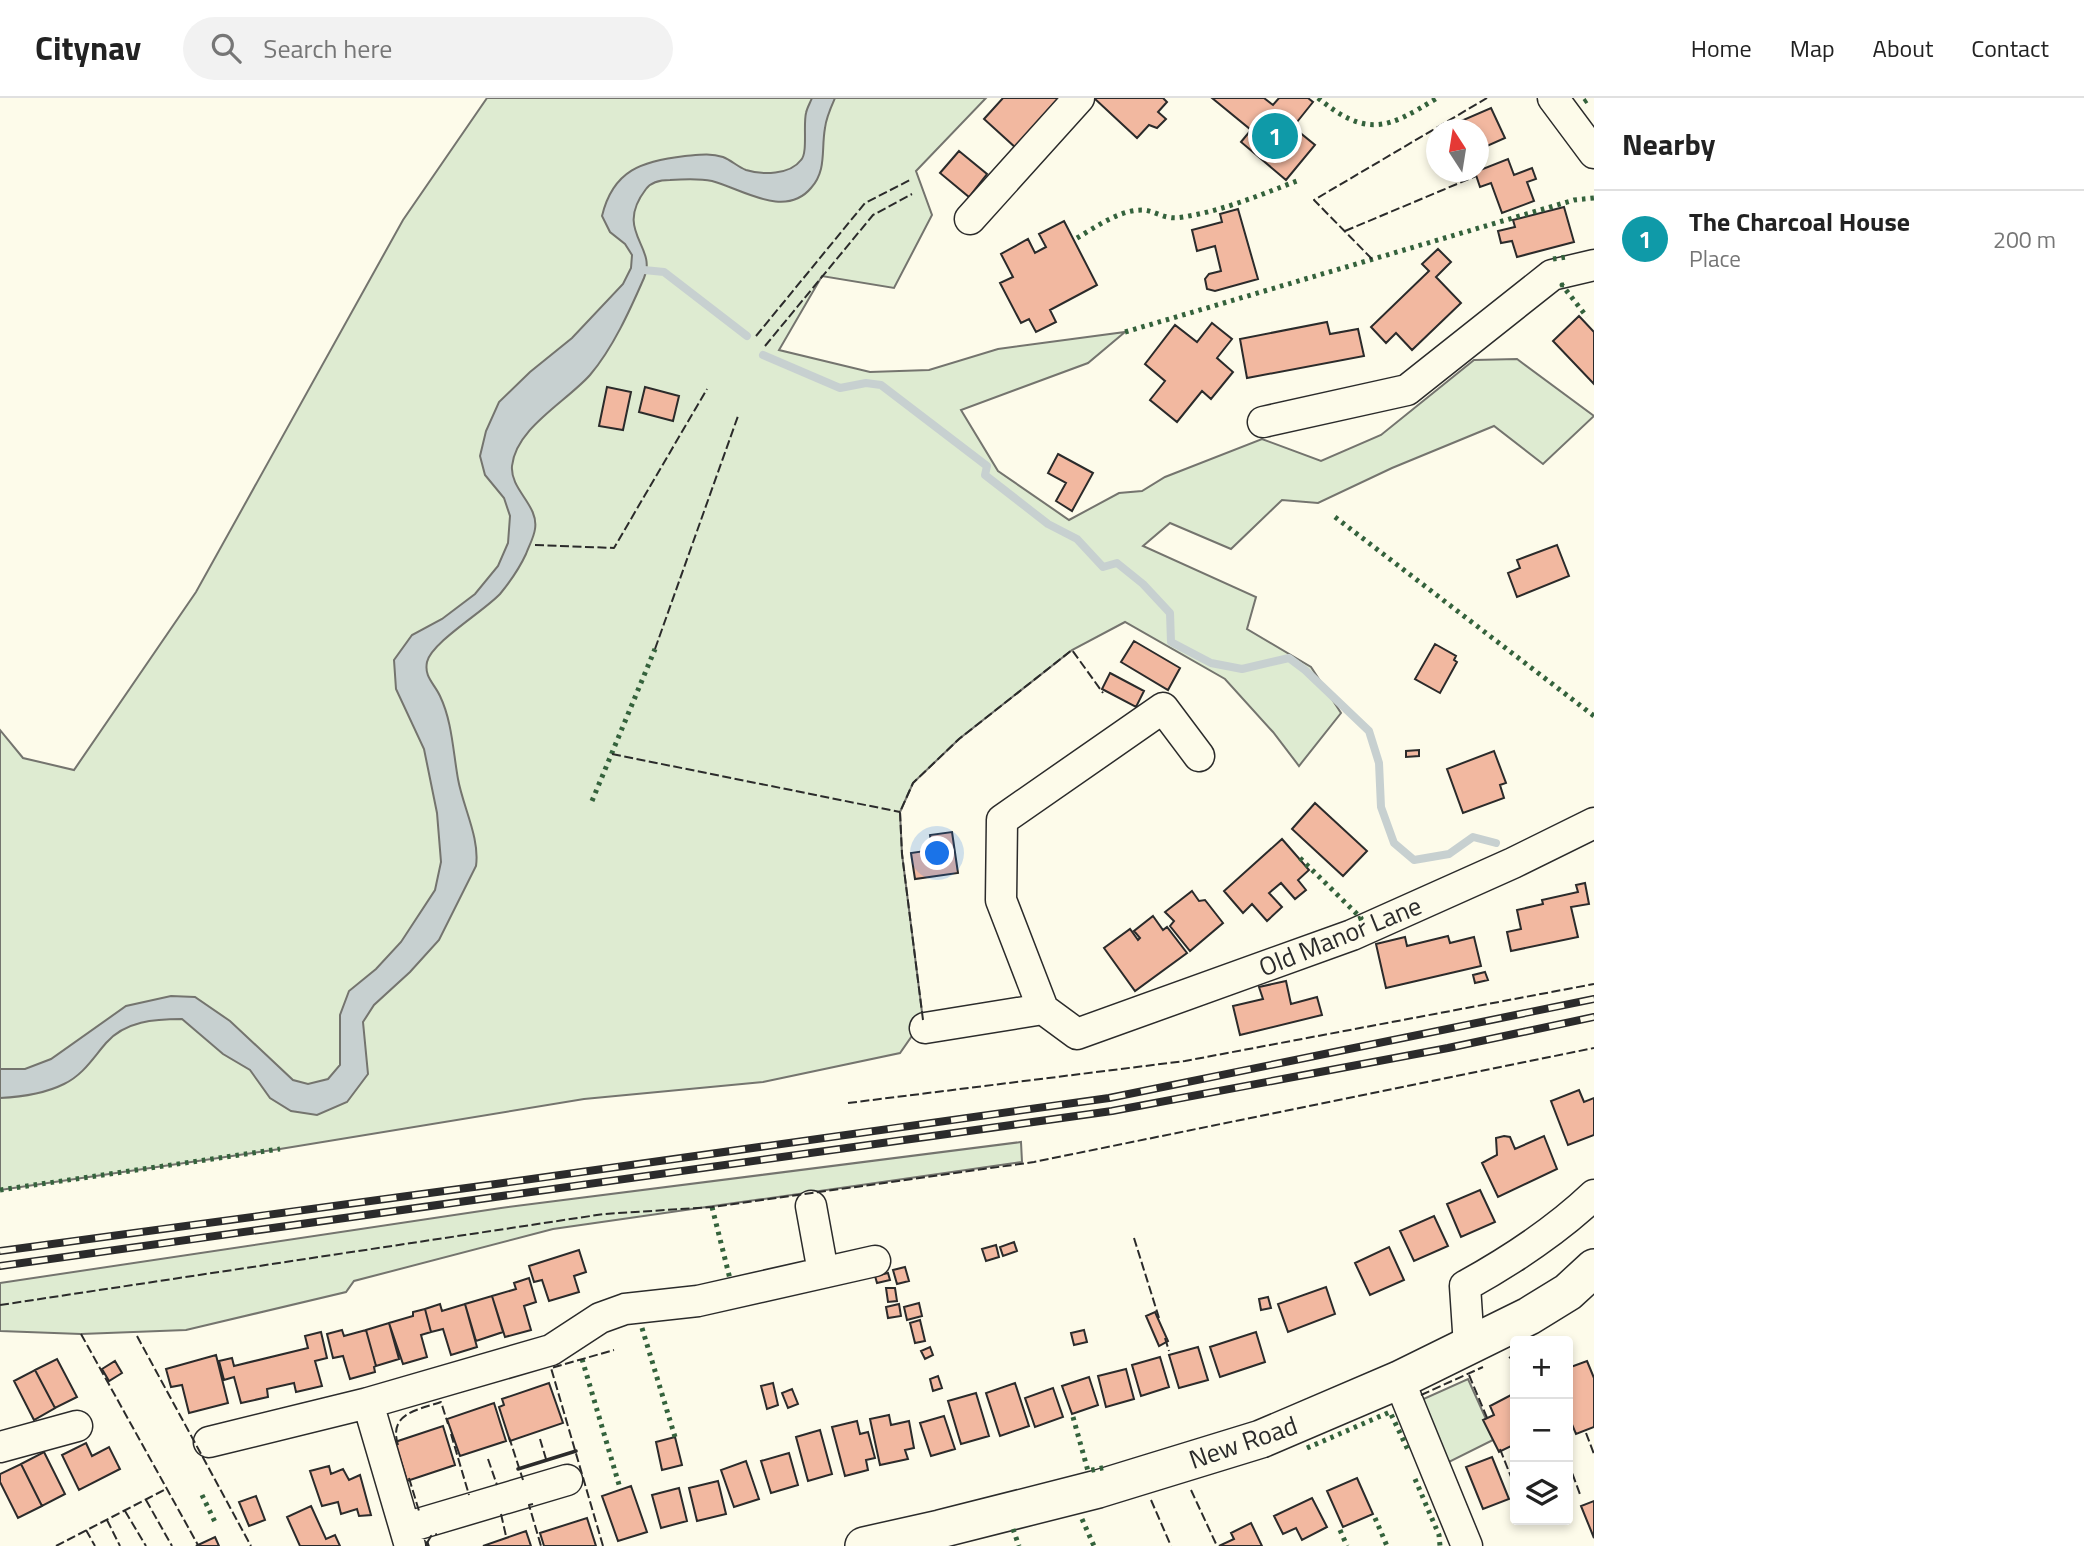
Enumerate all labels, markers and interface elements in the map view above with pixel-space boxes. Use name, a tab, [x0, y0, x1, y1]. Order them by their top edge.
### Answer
search box	[183, 17, 673, 80]
text: Citynav	[35, 23, 141, 73]
icon: search	[207, 29, 245, 67]
text: Search here	[263, 29, 392, 68]
text: Home	[1691, 30, 1752, 66]
text: Map	[1790, 30, 1835, 66]
text: About	[1873, 30, 1933, 66]
text: Contact	[1971, 30, 2049, 66]
pin: 1	[1252, 110, 1298, 162]
north arrow	[1426, 119, 1489, 182]
text: Nearby	[1622, 121, 1715, 167]
text: The Charcoal House	[1689, 202, 1910, 241]
text: 1	[1639, 222, 1651, 257]
text: 200 m	[1993, 222, 2056, 257]
text: Place	[1689, 241, 1741, 276]
your location	[920, 836, 954, 870]
street label: Old Manor Lane	[1253, 886, 1427, 986]
map controls	[1510, 1336, 1573, 1525]
button: +	[1510, 1336, 1573, 1399]
button: −	[1510, 1399, 1573, 1462]
street label: New Road	[1184, 1405, 1302, 1479]
button: layers	[1510, 1462, 1573, 1525]

